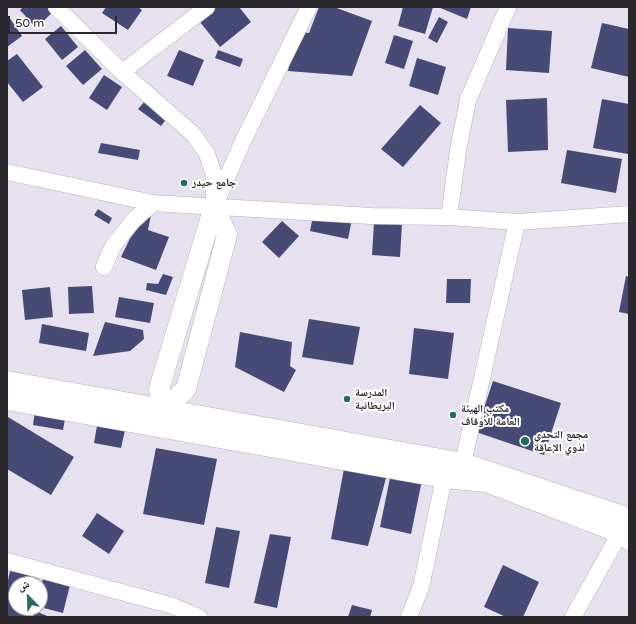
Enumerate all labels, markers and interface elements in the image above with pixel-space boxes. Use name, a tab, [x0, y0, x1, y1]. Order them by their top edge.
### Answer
scale bar	[10, 8, 119, 34]
text: 50 m	[15, 16, 44, 30]
place label: جامع حيدر	[192, 176, 236, 190]
marker: جامع حيدر	[179, 178, 189, 188]
place label: المدرسة البريطانية	[355, 386, 395, 412]
marker: المدرسة البريطانية	[342, 394, 352, 404]
place label: مكتب الهيئة العامة للأوقاف	[461, 402, 520, 428]
marker: مكتب الهيئة العامة للأوقاف	[448, 410, 458, 420]
place label: مجمع التحدي لذوي الإعاقة	[534, 428, 588, 454]
marker: مجمع التحدي لذوي الإعاقة	[519, 435, 531, 447]
north arrow	[8, 576, 48, 616]
text: ش	[16, 577, 31, 594]

